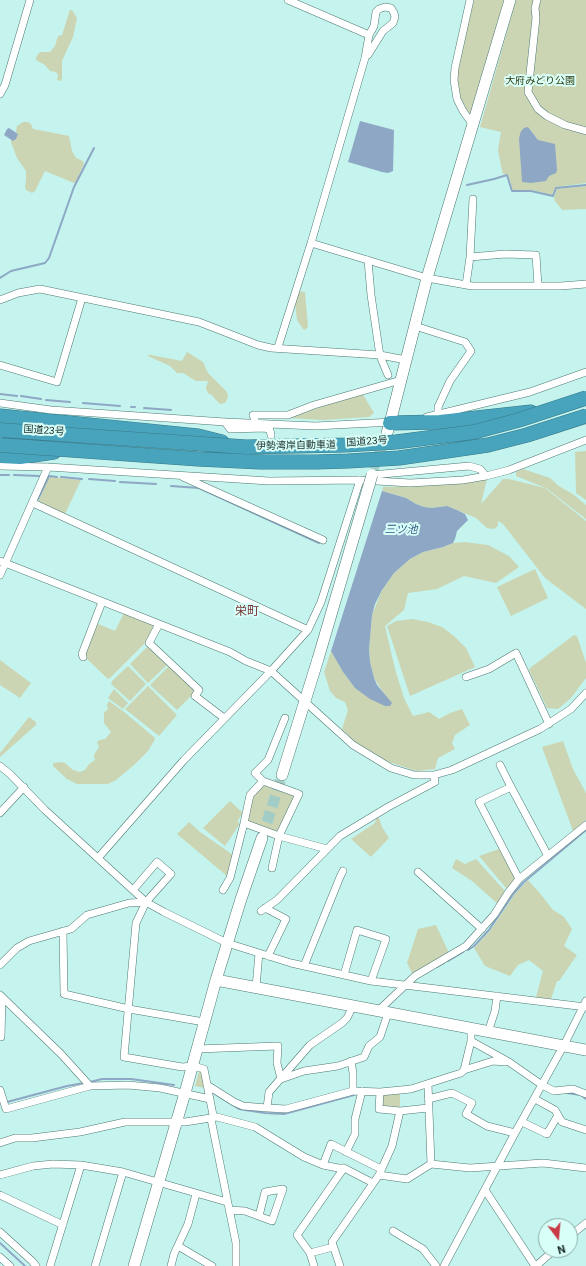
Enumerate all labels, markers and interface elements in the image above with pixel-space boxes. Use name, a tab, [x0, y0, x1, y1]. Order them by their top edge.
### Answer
park label: 大府みどり公園	[505, 75, 575, 87]
street label: 国道23号	[23, 424, 65, 438]
street label: 国道23号	[346, 435, 388, 449]
street label: 伊勢湾岸自動車道	[256, 439, 336, 453]
water label: 三ツ池	[385, 523, 417, 537]
district label: 栄町	[235, 605, 259, 619]
north arrow	[538, 1218, 578, 1258]
text: N	[556, 1242, 567, 1256]

